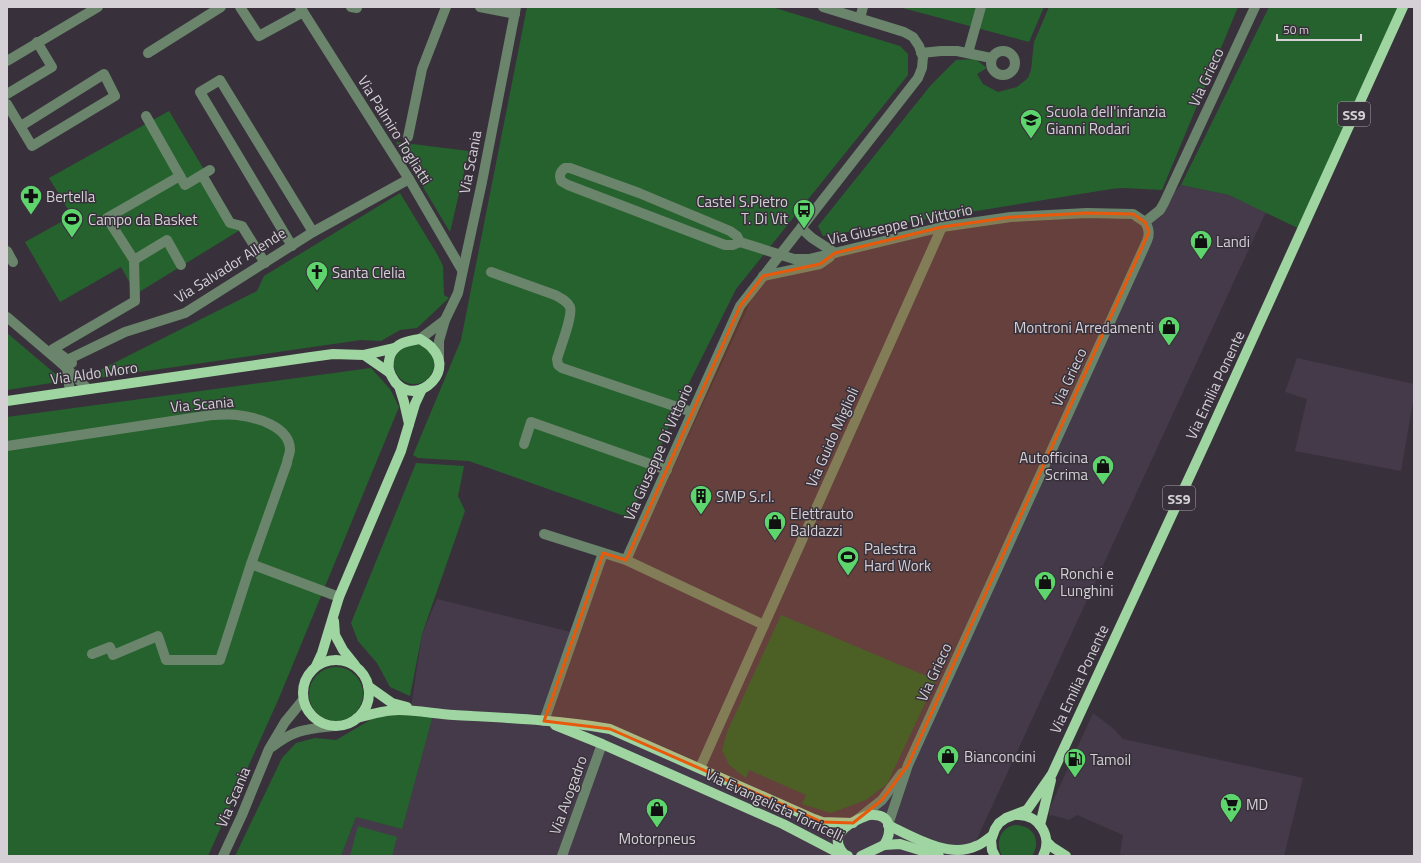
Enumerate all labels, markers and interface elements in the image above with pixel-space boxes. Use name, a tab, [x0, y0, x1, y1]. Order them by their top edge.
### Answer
scale bar	[1277, 16, 1361, 42]
text: 50 m	[1283, 20, 1309, 39]
street label: Via Grieco	[1182, 44, 1230, 110]
street label: Via Palmiro Togliatti	[352, 71, 438, 189]
place label: Scuola dell'infanzia Gianni Rodari	[1046, 100, 1166, 140]
road number: SS9	[1338, 102, 1370, 126]
school or university icon: Scuola dell'infanzia Gianni Rodari	[1018, 107, 1044, 140]
street label: Via Scania	[453, 128, 487, 196]
pharmacy icon: Bertella	[18, 183, 44, 216]
place label: Bertella	[46, 185, 96, 208]
place label: Castel S.Pietro T. Di Vit	[696, 190, 789, 230]
bus stop icon: Castel S.Pietro T. Di Vit	[791, 197, 817, 230]
street label: Via Giuseppe Di Vittorio	[825, 197, 975, 251]
sports icon: Campo da Basket	[59, 206, 85, 239]
place label: Campo da Basket	[88, 208, 198, 231]
street label: Via Salvador Allende	[170, 221, 290, 309]
shop icon: Landi	[1188, 228, 1214, 261]
place label: Landi	[1216, 230, 1250, 253]
church icon: Santa Clelia	[304, 259, 330, 292]
place label: Santa Clelia	[332, 261, 406, 284]
shop icon: Montroni Arredamenti	[1156, 314, 1182, 347]
place label: Montroni Arredamenti	[1014, 316, 1154, 339]
street label: Via Emilia Ponente	[1180, 327, 1250, 443]
street label: Via Grieco	[1045, 344, 1093, 410]
street label: Via Aldo Moro	[49, 355, 139, 390]
street label: Via Giuseppe Di Vittorio	[617, 380, 699, 524]
street label: Via Guido Miglioli	[800, 383, 864, 491]
street label: Via Scania	[169, 390, 235, 418]
place label: Autofficina Scrima	[1019, 446, 1088, 486]
shop icon: Autofficina Scrima	[1090, 453, 1116, 486]
building icon: SMP S.r.l.	[688, 483, 714, 516]
place label: SMP S.r.l.	[716, 485, 775, 508]
road number: SS9	[1163, 486, 1195, 510]
place label: Elettrauto Baldazzi	[790, 502, 854, 542]
shop icon: Elettrauto Baldazzi	[762, 509, 788, 542]
place label: Palestra Hard Work	[864, 537, 931, 577]
sports icon: Palestra Hard Work	[835, 544, 861, 577]
place label: Ronchi e Lunghini	[1060, 562, 1114, 602]
shop icon: Ronchi e Lunghini	[1032, 569, 1058, 602]
street label: Via Emilia Ponente	[1044, 621, 1114, 737]
street label: Via Grieco	[910, 639, 958, 705]
shop icon: Bianconcini	[935, 743, 961, 776]
place label: Bianconcini	[964, 745, 1036, 768]
fuel station icon: Tamoil	[1062, 746, 1088, 779]
place label: Tamoil	[1090, 748, 1131, 771]
street label: Via Avogadro	[543, 752, 593, 838]
street label: Via Scania	[210, 763, 256, 831]
street label: Via Evangelista Torricelli	[702, 763, 848, 847]
supermarket icon: MD	[1218, 791, 1244, 824]
place label: MD	[1246, 793, 1268, 816]
shop icon: Motorpneus	[644, 796, 670, 829]
place label: Motorpneus	[618, 827, 696, 850]

